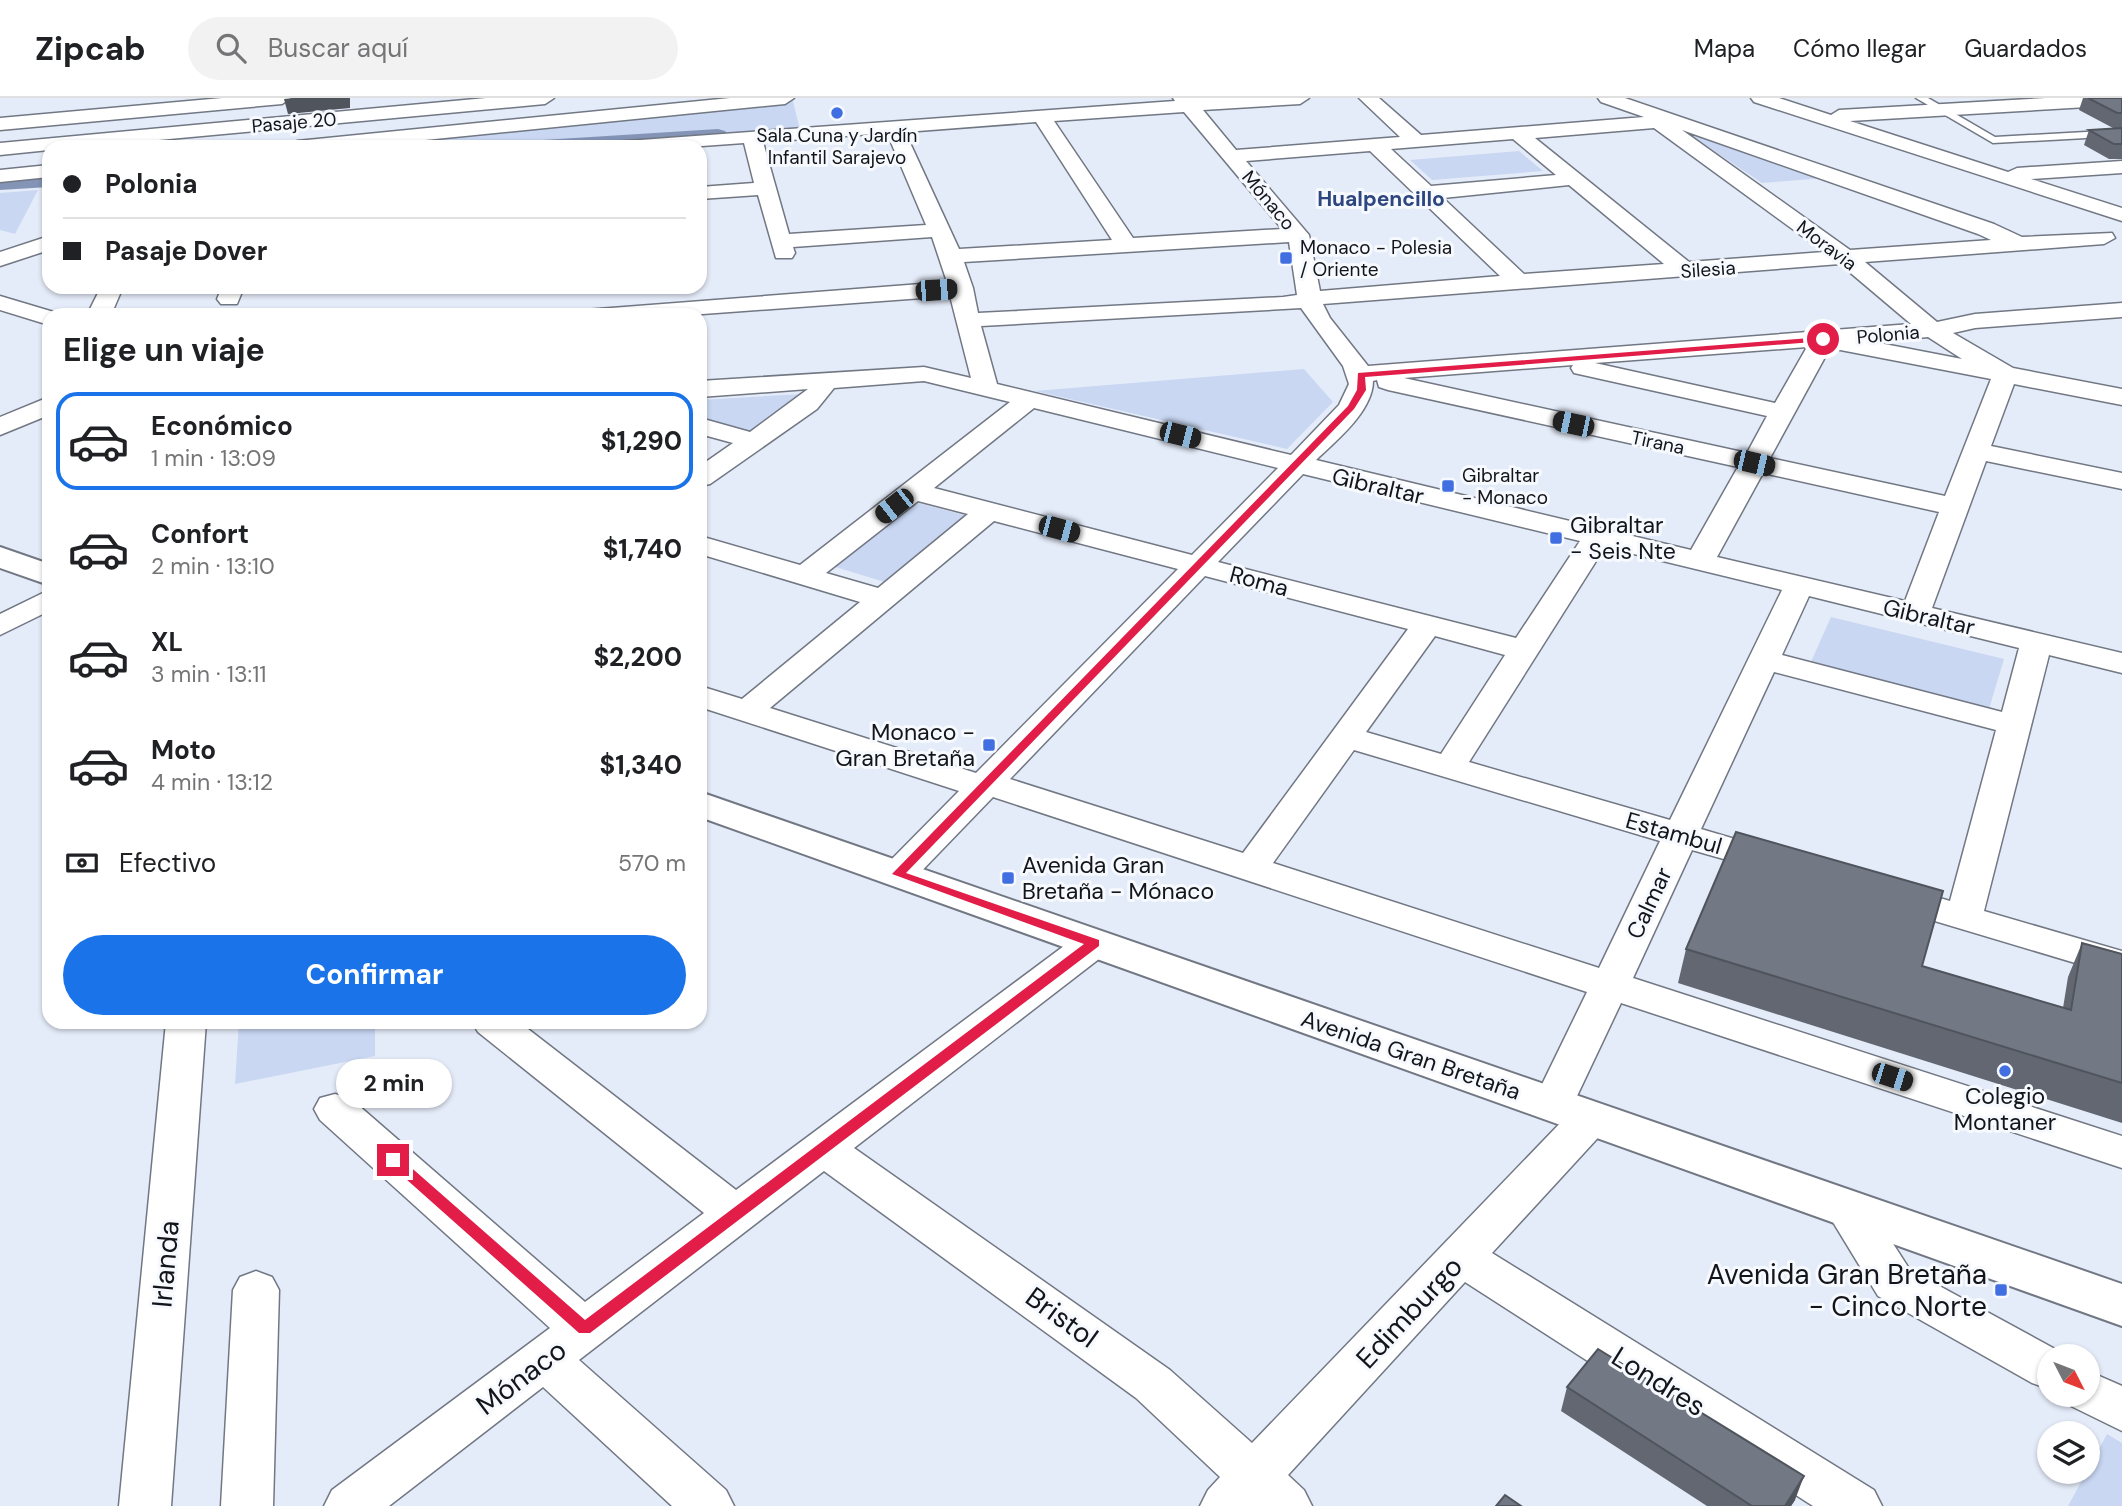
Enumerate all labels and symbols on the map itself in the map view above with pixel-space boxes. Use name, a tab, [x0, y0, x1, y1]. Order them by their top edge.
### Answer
marker: Sala Cuna y Jardín Infantil Sarajevo	[829, 105, 845, 121]
street label: Pasaje 20	[251, 106, 337, 139]
place label: Sala Cuna y Jardín Infantil Sarajevo	[757, 123, 918, 170]
street label: Mónaco	[1236, 165, 1301, 235]
district label: Hualpencillo	[1317, 185, 1445, 213]
street label: Moravia	[1792, 215, 1862, 276]
place label: Monaco - Polesia / Oriente	[1300, 235, 1452, 282]
marker: Monaco - Polesia / Oriente	[1278, 250, 1294, 266]
street label: Silesia	[1680, 255, 1736, 284]
car	[915, 278, 958, 302]
street label: Polonia	[1856, 319, 1921, 350]
route start	[1807, 323, 1839, 355]
car	[1551, 409, 1596, 439]
car	[1158, 420, 1203, 450]
street label: Tirana	[1629, 425, 1687, 460]
car	[1732, 448, 1777, 478]
street label: Gibraltar	[1329, 461, 1427, 511]
place label: Gibraltar - Monaco	[1462, 463, 1548, 510]
marker: Gibraltar - Monaco	[1440, 478, 1456, 494]
car	[871, 485, 918, 527]
place label: Gibraltar - Seis Nte	[1570, 510, 1676, 566]
car	[1036, 513, 1083, 545]
marker: Gibraltar - Seis Nte	[1548, 530, 1564, 546]
street label: Roma	[1226, 559, 1292, 603]
street label: Gibraltar	[1880, 592, 1978, 642]
place label: Monaco - Gran Bretaña	[835, 717, 975, 773]
marker: Monaco - Gran Bretaña	[981, 737, 997, 753]
street label: Estambul	[1622, 805, 1726, 861]
place label: Avenida Gran Bretaña - Mónaco	[1022, 850, 1214, 906]
street label: Calmar	[1619, 862, 1679, 944]
marker: Avenida Gran Bretaña - Mónaco	[1000, 870, 1016, 886]
street label: Avenida Gran Bretaña	[1297, 1003, 1525, 1107]
callout: 2 min	[335, 1058, 451, 1108]
car	[1869, 1061, 1916, 1093]
marker: Colegio Montaner	[1997, 1063, 2013, 1079]
place label: Colegio Montaner	[1954, 1081, 2056, 1137]
route end	[377, 1144, 409, 1176]
street label: Irlanda	[143, 1219, 188, 1309]
street label: Edimburgo	[1348, 1248, 1471, 1376]
place label: Avenida Gran Bretaña - Cinco Norte	[1707, 1256, 1987, 1325]
street label: Bristol	[1018, 1279, 1105, 1356]
marker: Avenida Gran Bretaña - Cinco Norte	[1993, 1282, 2009, 1298]
street label: Mónaco	[469, 1331, 574, 1423]
street label: Londres	[1605, 1338, 1713, 1425]
north arrow	[2037, 1344, 2100, 1407]

